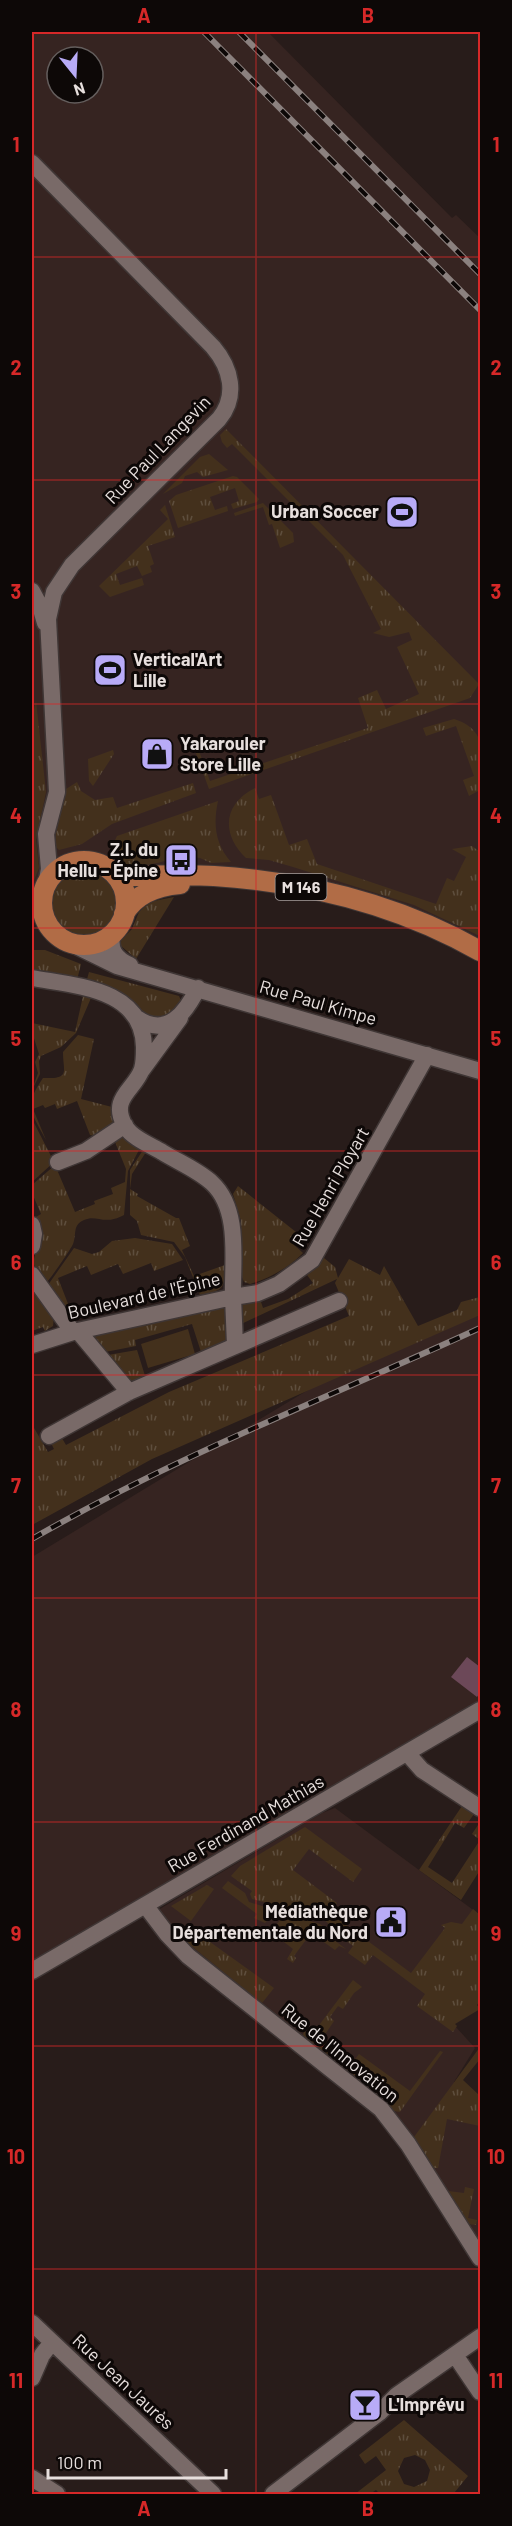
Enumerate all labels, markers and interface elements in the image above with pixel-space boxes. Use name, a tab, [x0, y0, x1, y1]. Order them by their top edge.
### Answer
text: A	[137, 3, 151, 27]
text: B	[362, 3, 374, 27]
north arrow	[45, 45, 105, 105]
text: N	[72, 79, 88, 100]
text: 1	[12, 132, 20, 156]
text: 1	[492, 132, 500, 156]
text: 2	[10, 355, 22, 379]
text: 2	[490, 355, 502, 379]
street label: Rue Paul Langevin	[100, 391, 215, 508]
sports icon: Urban Soccer	[384, 494, 420, 530]
place label: Urban Soccer	[271, 500, 379, 522]
text: 3	[11, 579, 21, 603]
text: 3	[491, 579, 501, 603]
place label: Vertical'Art Lille	[133, 648, 222, 691]
sports icon: Vertical'Art Lille	[92, 652, 128, 688]
place label: Yakarouler Store Lille	[180, 732, 266, 775]
shop icon: Yakarouler Store Lille	[139, 736, 175, 772]
text: 4	[10, 803, 22, 827]
text: 4	[490, 803, 502, 827]
place label: Z.I. du Hellu – Épine	[58, 838, 158, 881]
bus stop icon: Z.I. du Hellu – Épine	[163, 842, 199, 878]
road number: M 146	[276, 874, 326, 900]
street label: Rue Paul Kimpe	[257, 975, 379, 1029]
text: 5	[11, 1026, 22, 1050]
text: 5	[491, 1026, 502, 1050]
street label: Rue Henri Ployart	[287, 1123, 373, 1250]
text: 6	[11, 1250, 22, 1274]
text: 6	[491, 1250, 502, 1274]
street label: Boulevard de l'Épine	[65, 1267, 222, 1323]
text: 7	[11, 1473, 21, 1497]
text: 7	[491, 1473, 501, 1497]
text: 8	[11, 1697, 22, 1721]
text: 8	[491, 1697, 502, 1721]
street label: Rue Ferdinand Mathias	[164, 1769, 327, 1877]
place label: Médiathèque Départementale du Nord	[173, 1900, 368, 1943]
public building icon: Médiathèque Départementale du Nord	[373, 1904, 409, 1940]
text: 9	[11, 1921, 21, 1945]
text: 9	[491, 1921, 501, 1945]
street label: Rue de l'Innovation	[277, 1998, 404, 2106]
text: 10	[7, 2144, 25, 2168]
text: 10	[487, 2144, 505, 2168]
street label: Rue Jean Jaurès	[69, 2329, 179, 2434]
text: 11	[9, 2368, 23, 2392]
text: 11	[489, 2368, 503, 2392]
bar icon: L'Imprévu	[347, 2387, 383, 2423]
place label: L'Imprévu	[388, 2393, 465, 2415]
scale bar	[48, 2442, 226, 2480]
text: 100 m	[57, 2451, 102, 2473]
text: A	[137, 2496, 151, 2520]
text: B	[362, 2496, 374, 2520]

